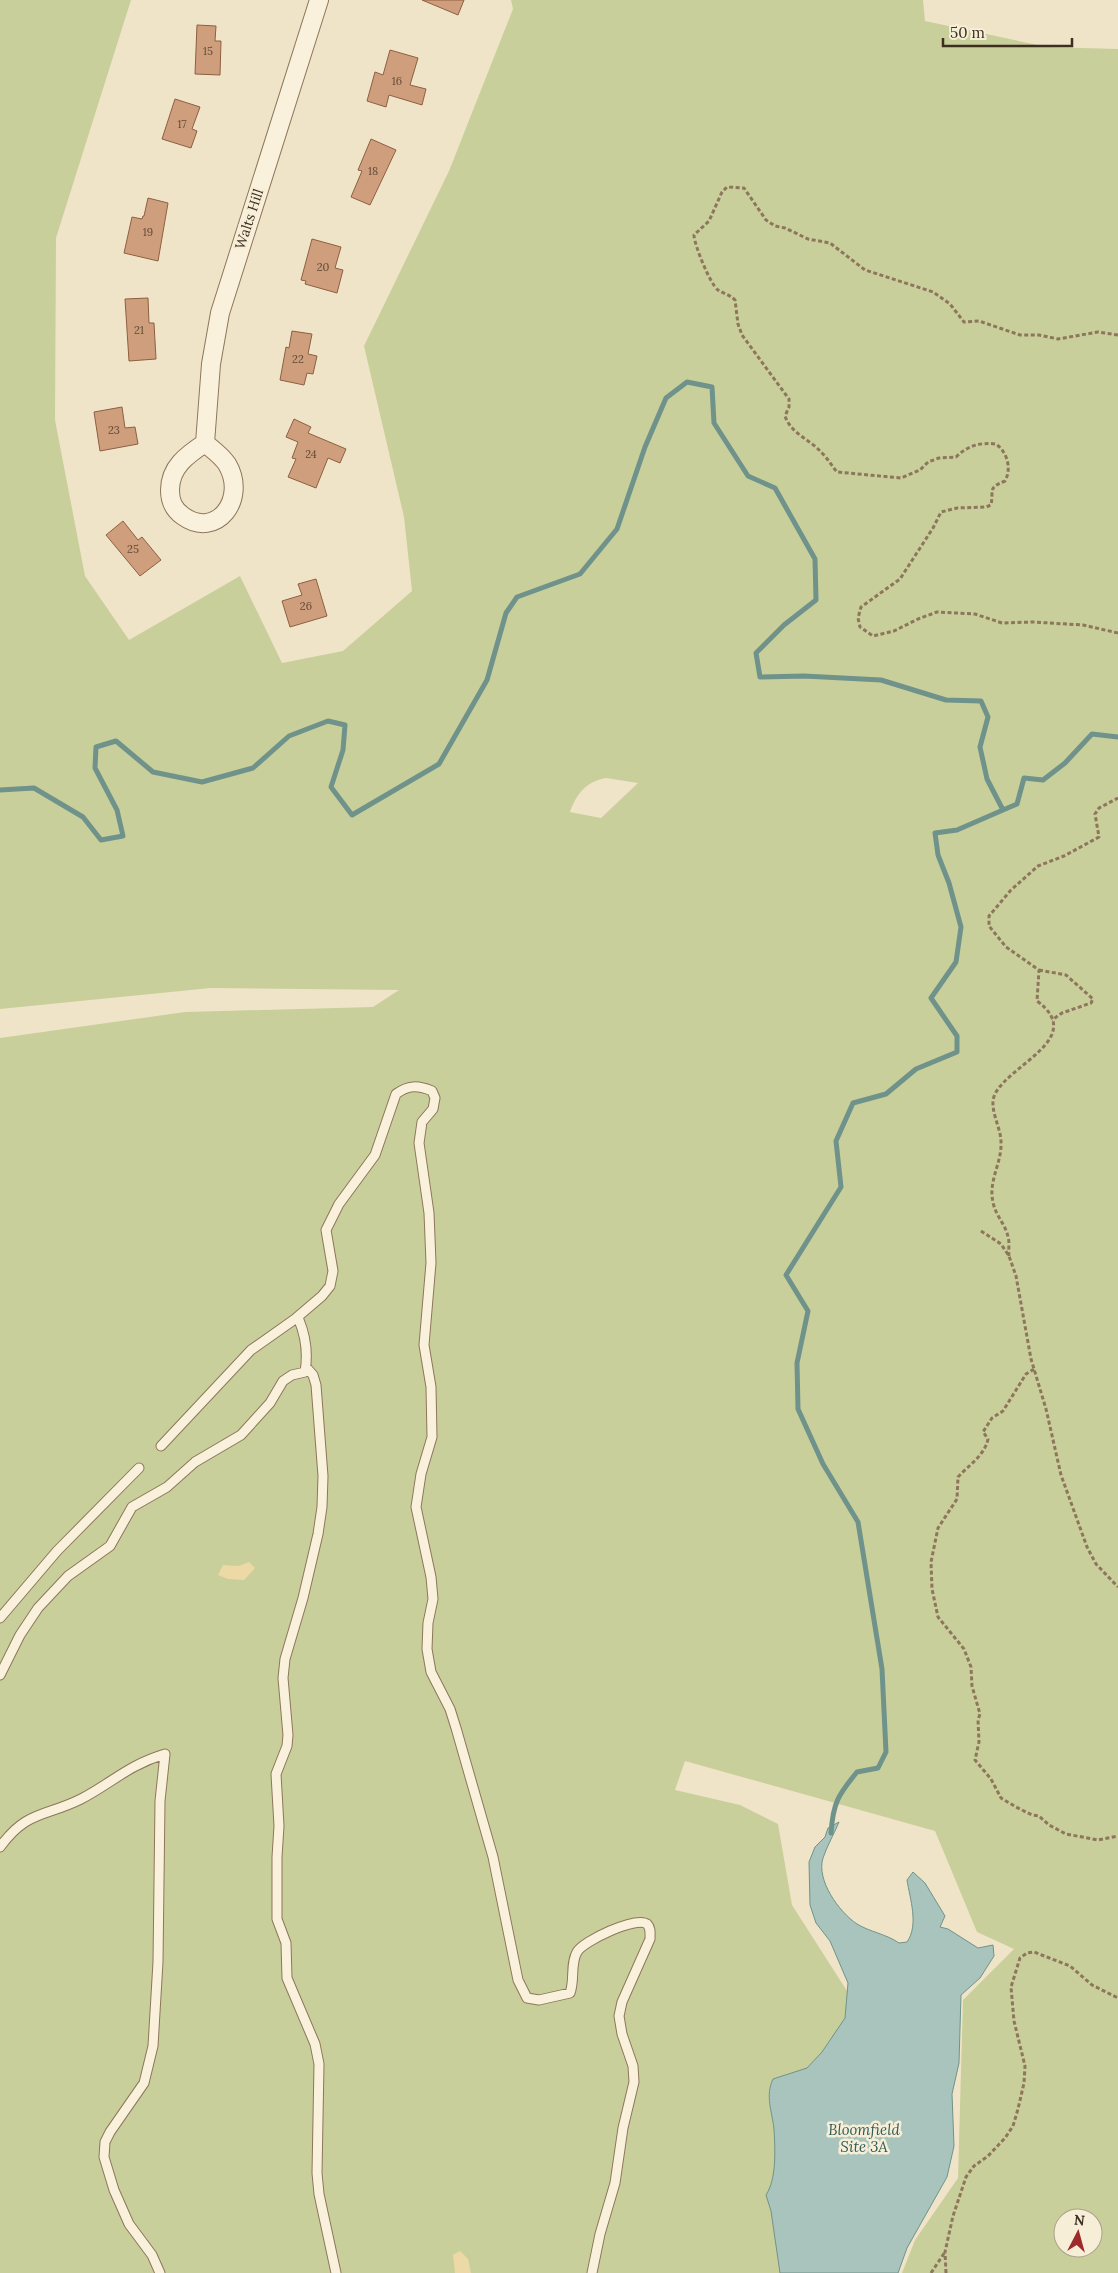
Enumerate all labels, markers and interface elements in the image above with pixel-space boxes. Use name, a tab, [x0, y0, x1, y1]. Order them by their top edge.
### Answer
scale bar	[943, 15, 1072, 47]
text: 50 m	[950, 23, 985, 42]
house number: 15	[203, 44, 213, 58]
house number: 16	[392, 74, 402, 88]
house number: 17	[177, 117, 187, 131]
house number: 18	[368, 164, 378, 178]
street label: Walts Hill	[231, 186, 267, 251]
house number: 19	[143, 225, 153, 239]
house number: 20	[317, 260, 330, 274]
house number: 21	[134, 323, 144, 337]
house number: 22	[292, 352, 304, 366]
house number: 23	[108, 423, 120, 437]
house number: 24	[305, 447, 317, 461]
house number: 25	[127, 542, 139, 556]
house number: 26	[300, 599, 312, 613]
water label: Bloomfield Site 3A	[828, 2120, 901, 2156]
north arrow	[1053, 2208, 1103, 2258]
text: N	[1073, 2211, 1086, 2230]

